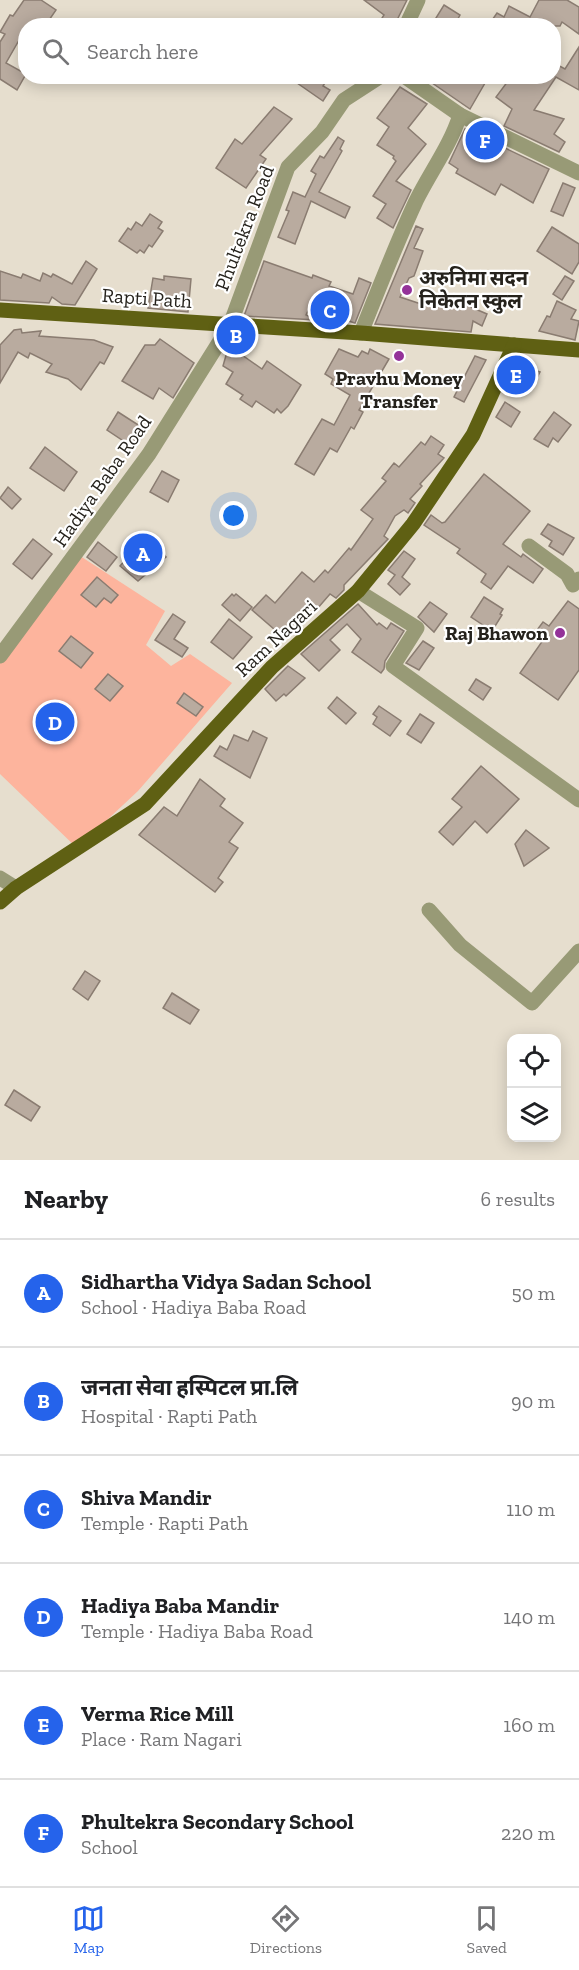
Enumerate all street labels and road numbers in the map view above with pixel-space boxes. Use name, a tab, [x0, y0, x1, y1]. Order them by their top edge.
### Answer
street label: Phultekra Road	[209, 162, 279, 294]
street label: Rapti Path	[101, 283, 194, 313]
street label: Hadiya Baba Road	[48, 411, 156, 551]
street label: Ram Nagari	[230, 594, 322, 682]

